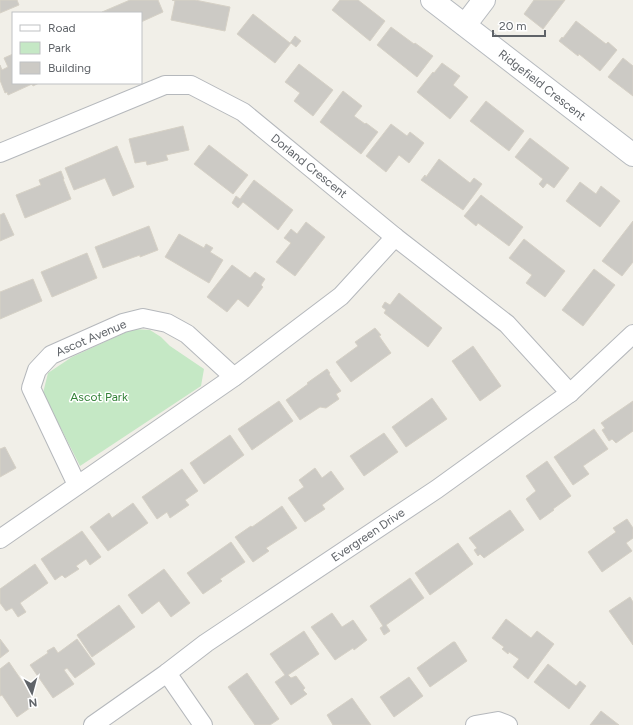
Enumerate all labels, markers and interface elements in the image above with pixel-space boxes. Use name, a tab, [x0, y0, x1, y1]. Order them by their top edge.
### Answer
legend	[12, 12, 142, 84]
scale bar	[493, 12, 545, 38]
text: 20 m	[499, 19, 527, 33]
text: Road	[48, 21, 76, 35]
text: Park	[48, 41, 71, 55]
street label: Ridgefield Crescent	[496, 47, 589, 124]
text: Building	[48, 61, 91, 75]
street label: Dorland Crescent	[268, 131, 350, 201]
street label: Ascot Avenue	[54, 317, 129, 359]
park label: Ascot Park	[70, 390, 128, 404]
street label: Evergreen Drive	[329, 505, 408, 565]
north arrow	[12, 673, 52, 713]
text: N	[28, 696, 38, 709]

